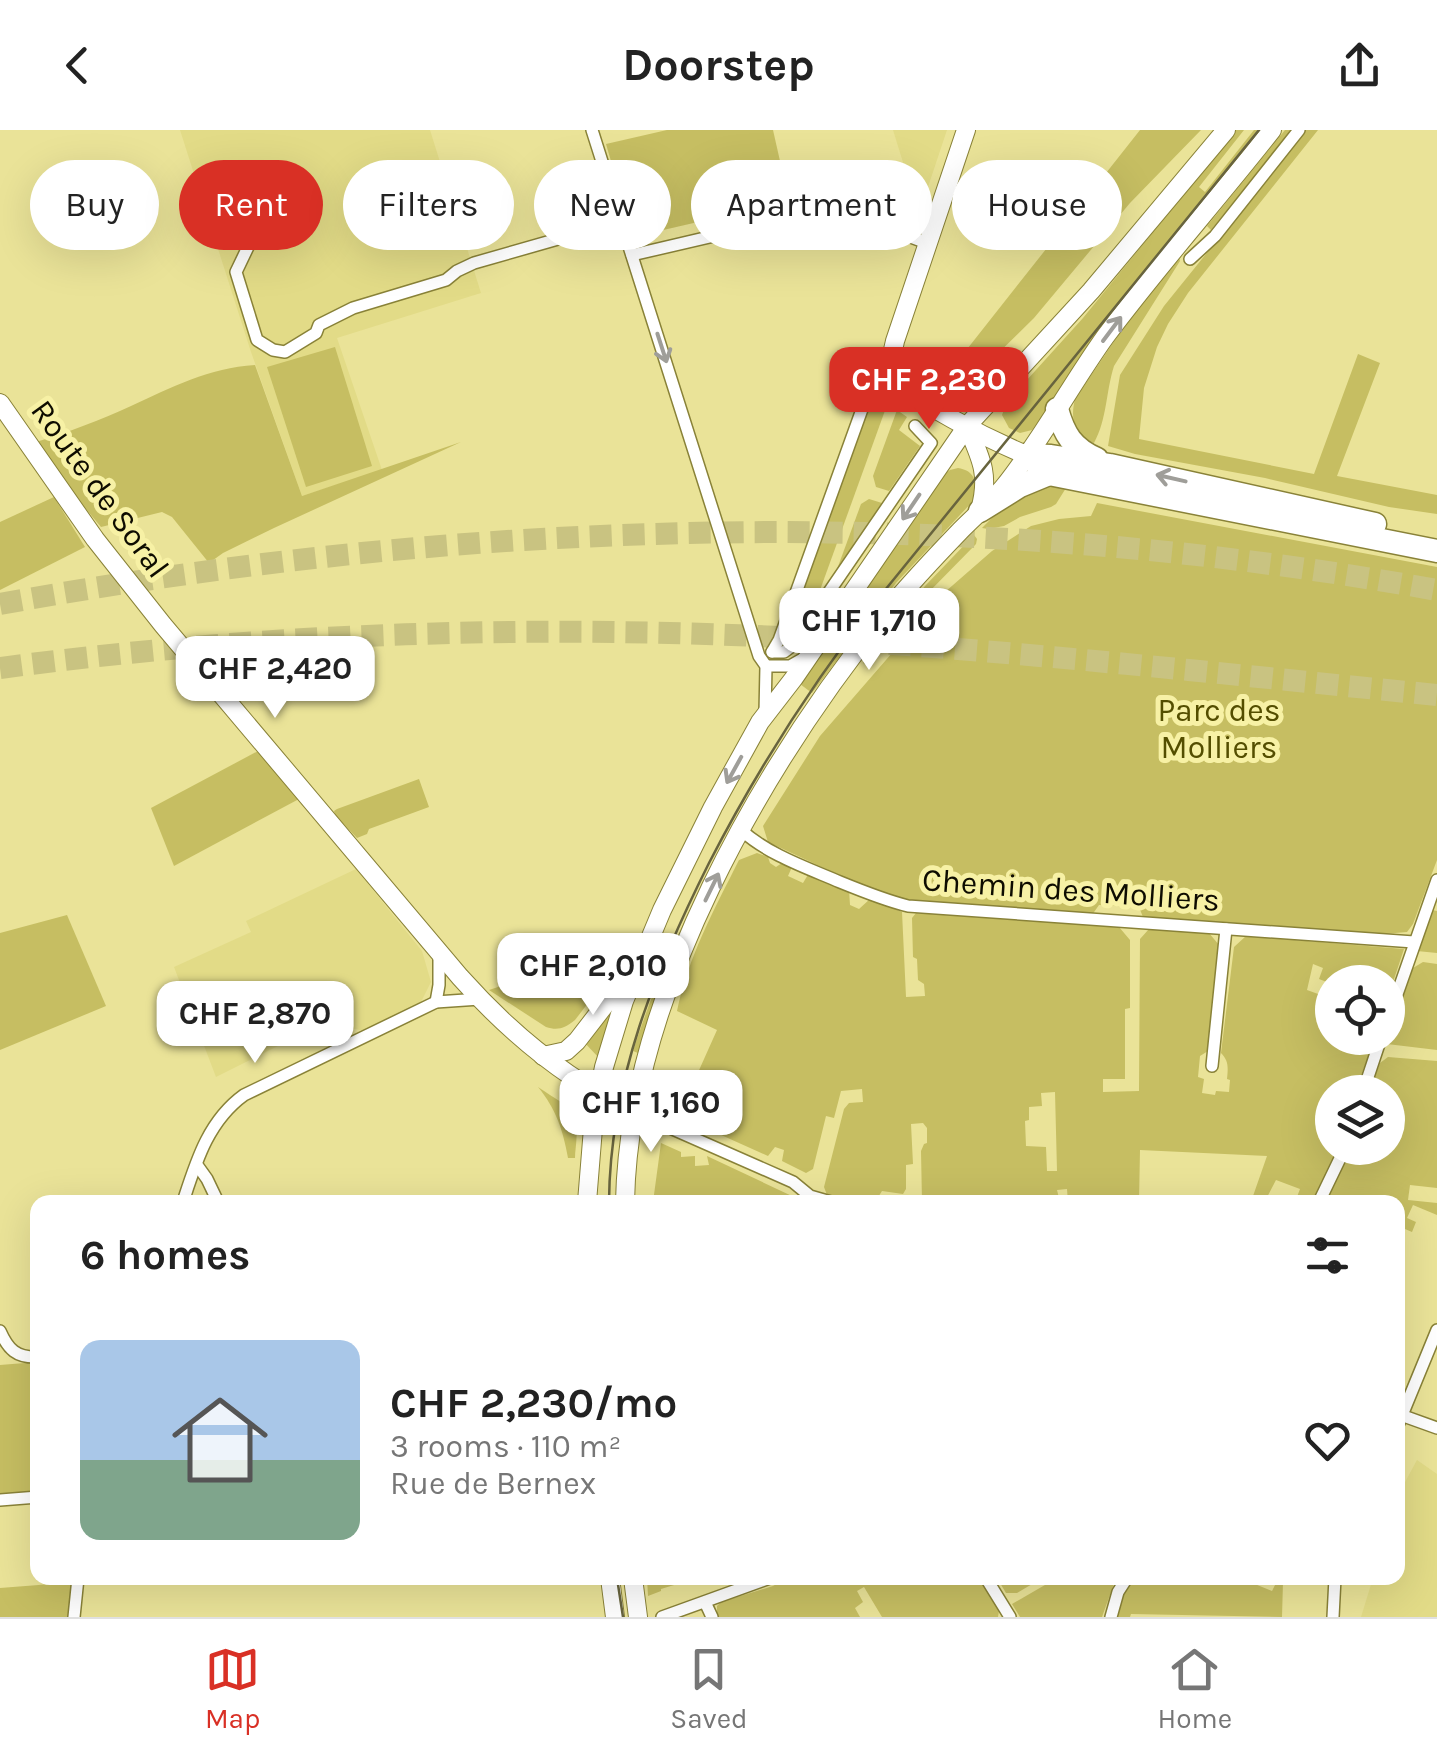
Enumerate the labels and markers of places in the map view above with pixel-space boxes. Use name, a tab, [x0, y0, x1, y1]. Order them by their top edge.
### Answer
pin: CHF 2,230	[815, 347, 1043, 432]
pin: CHF 1,710	[755, 588, 983, 673]
pin: CHF 2,420	[161, 636, 389, 721]
pin: CHF 2,010	[479, 933, 707, 1018]
pin: CHF 2,870	[141, 981, 369, 1066]
pin: CHF 1,160	[537, 1070, 765, 1155]

